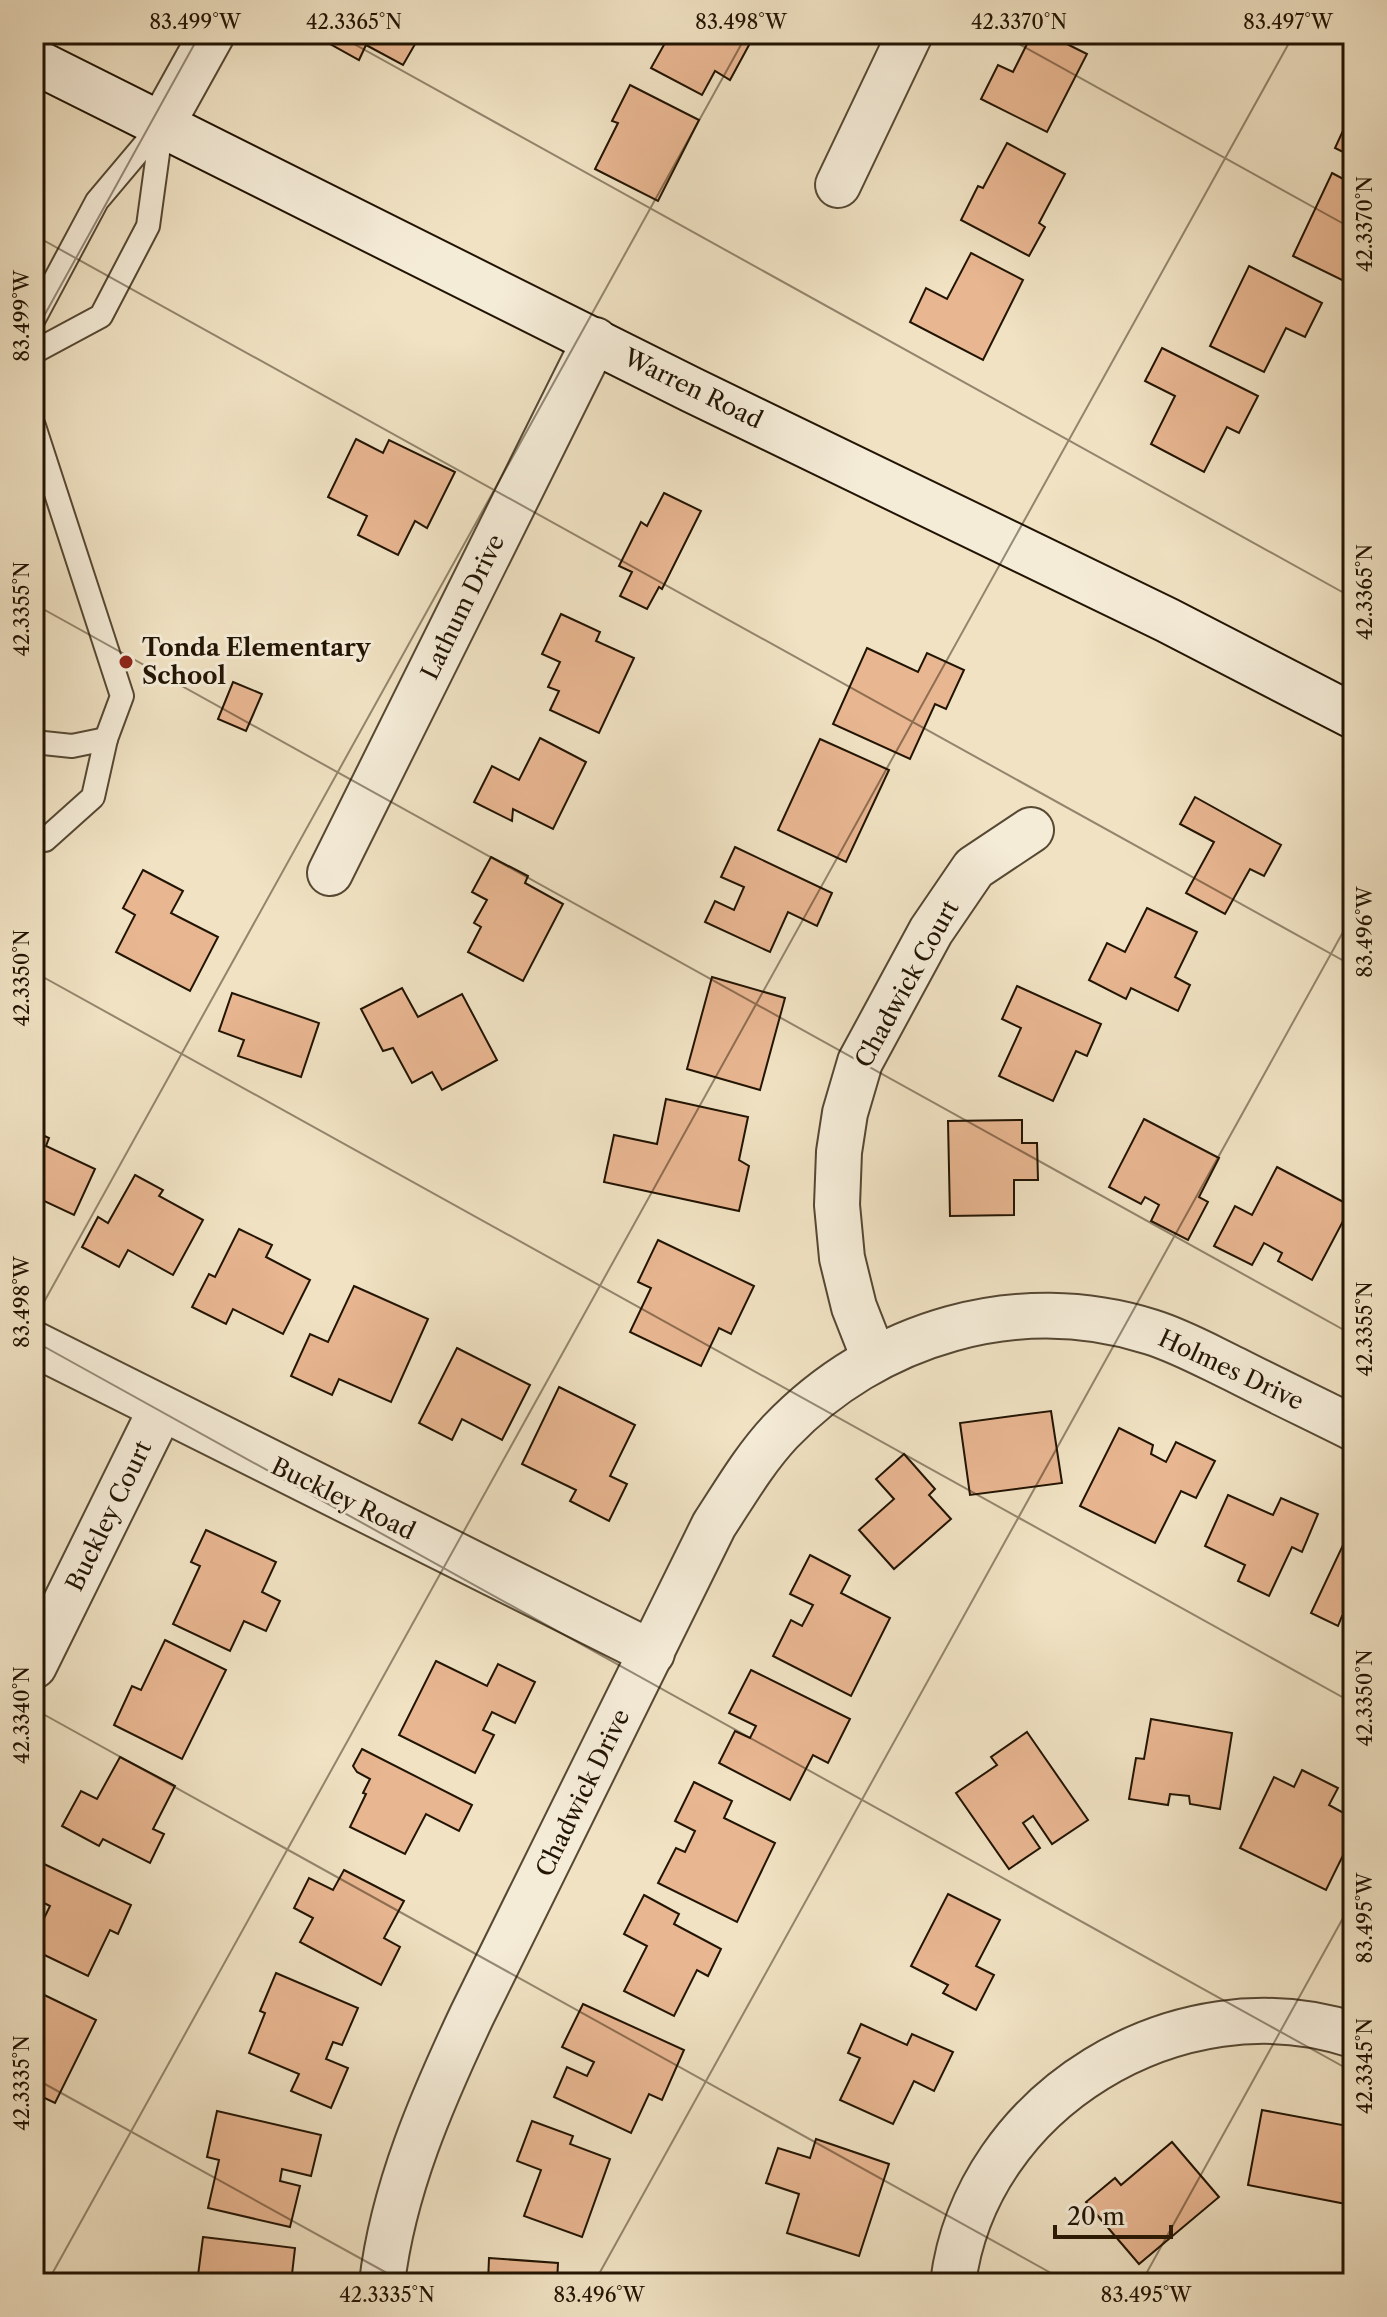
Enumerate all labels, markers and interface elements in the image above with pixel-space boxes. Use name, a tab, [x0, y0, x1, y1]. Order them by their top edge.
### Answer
text: 83.499°W	[149, 10, 242, 34]
text: 42.3365°N	[306, 10, 402, 34]
text: 83.498°W	[695, 10, 788, 34]
text: 42.3370°N	[971, 10, 1067, 34]
text: 83.497°W	[1243, 10, 1334, 34]
text: 42.3370°N	[1353, 176, 1377, 272]
text: 83.499°W	[10, 269, 34, 362]
street label: Warren Road	[618, 342, 768, 435]
street label: Lathum Drive	[415, 530, 510, 684]
text: 42.3365°N	[1353, 544, 1377, 640]
text: 42.3355°N	[10, 561, 34, 657]
place label: Tonda Elementary School	[142, 633, 372, 690]
marker: Tonda Elementary School	[117, 653, 135, 671]
text: 83.496°W	[1353, 885, 1377, 978]
street label: Chadwick Court	[849, 895, 965, 1072]
text: 42.3350°N	[10, 929, 34, 1027]
text: 83.498°W	[10, 1255, 34, 1348]
text: 42.3355°N	[1353, 1281, 1377, 1377]
street label: Holmes Drive	[1154, 1323, 1308, 1416]
street label: Buckley Court	[60, 1435, 158, 1596]
street label: Buckley Road	[267, 1451, 420, 1546]
text: 42.3350°N	[1353, 1649, 1377, 1747]
text: 42.3340°N	[10, 1666, 34, 1764]
street label: Chadwick Drive	[530, 1704, 636, 1881]
text: 83.495°W	[1353, 1871, 1377, 1963]
text: 42.3345°N	[1353, 2018, 1377, 2114]
text: 42.3335°N	[10, 2035, 34, 2131]
scale bar	[1055, 2189, 1171, 2239]
text: 20 m	[1067, 2202, 1125, 2231]
text: 42.3335°N	[339, 2283, 435, 2307]
text: 83.496°W	[553, 2283, 646, 2307]
text: 83.495°W	[1101, 2283, 1193, 2307]

